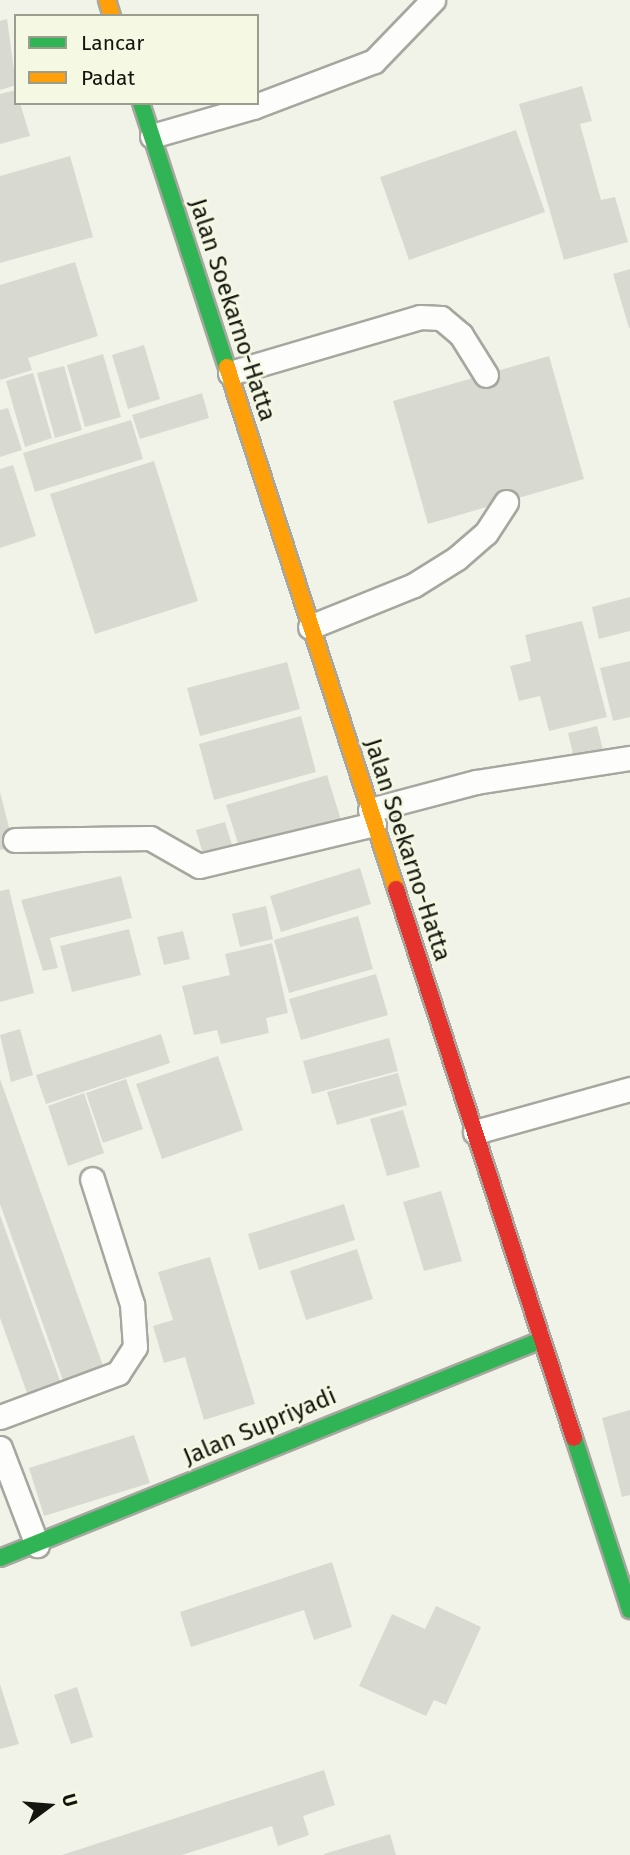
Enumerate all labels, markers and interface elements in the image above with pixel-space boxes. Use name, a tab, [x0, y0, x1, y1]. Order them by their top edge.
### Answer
legend	[14, 14, 259, 105]
text: Lancar	[81, 30, 144, 56]
text: Padat	[81, 65, 135, 91]
street label: Jalan Soekarno-Hatta	[182, 195, 282, 425]
street label: Jalan Soekarno-Hatta	[357, 735, 457, 965]
street label: Jalan Supriyadi	[179, 1382, 341, 1472]
north arrow	[14, 1771, 84, 1841]
text: U	[57, 1791, 82, 1809]

